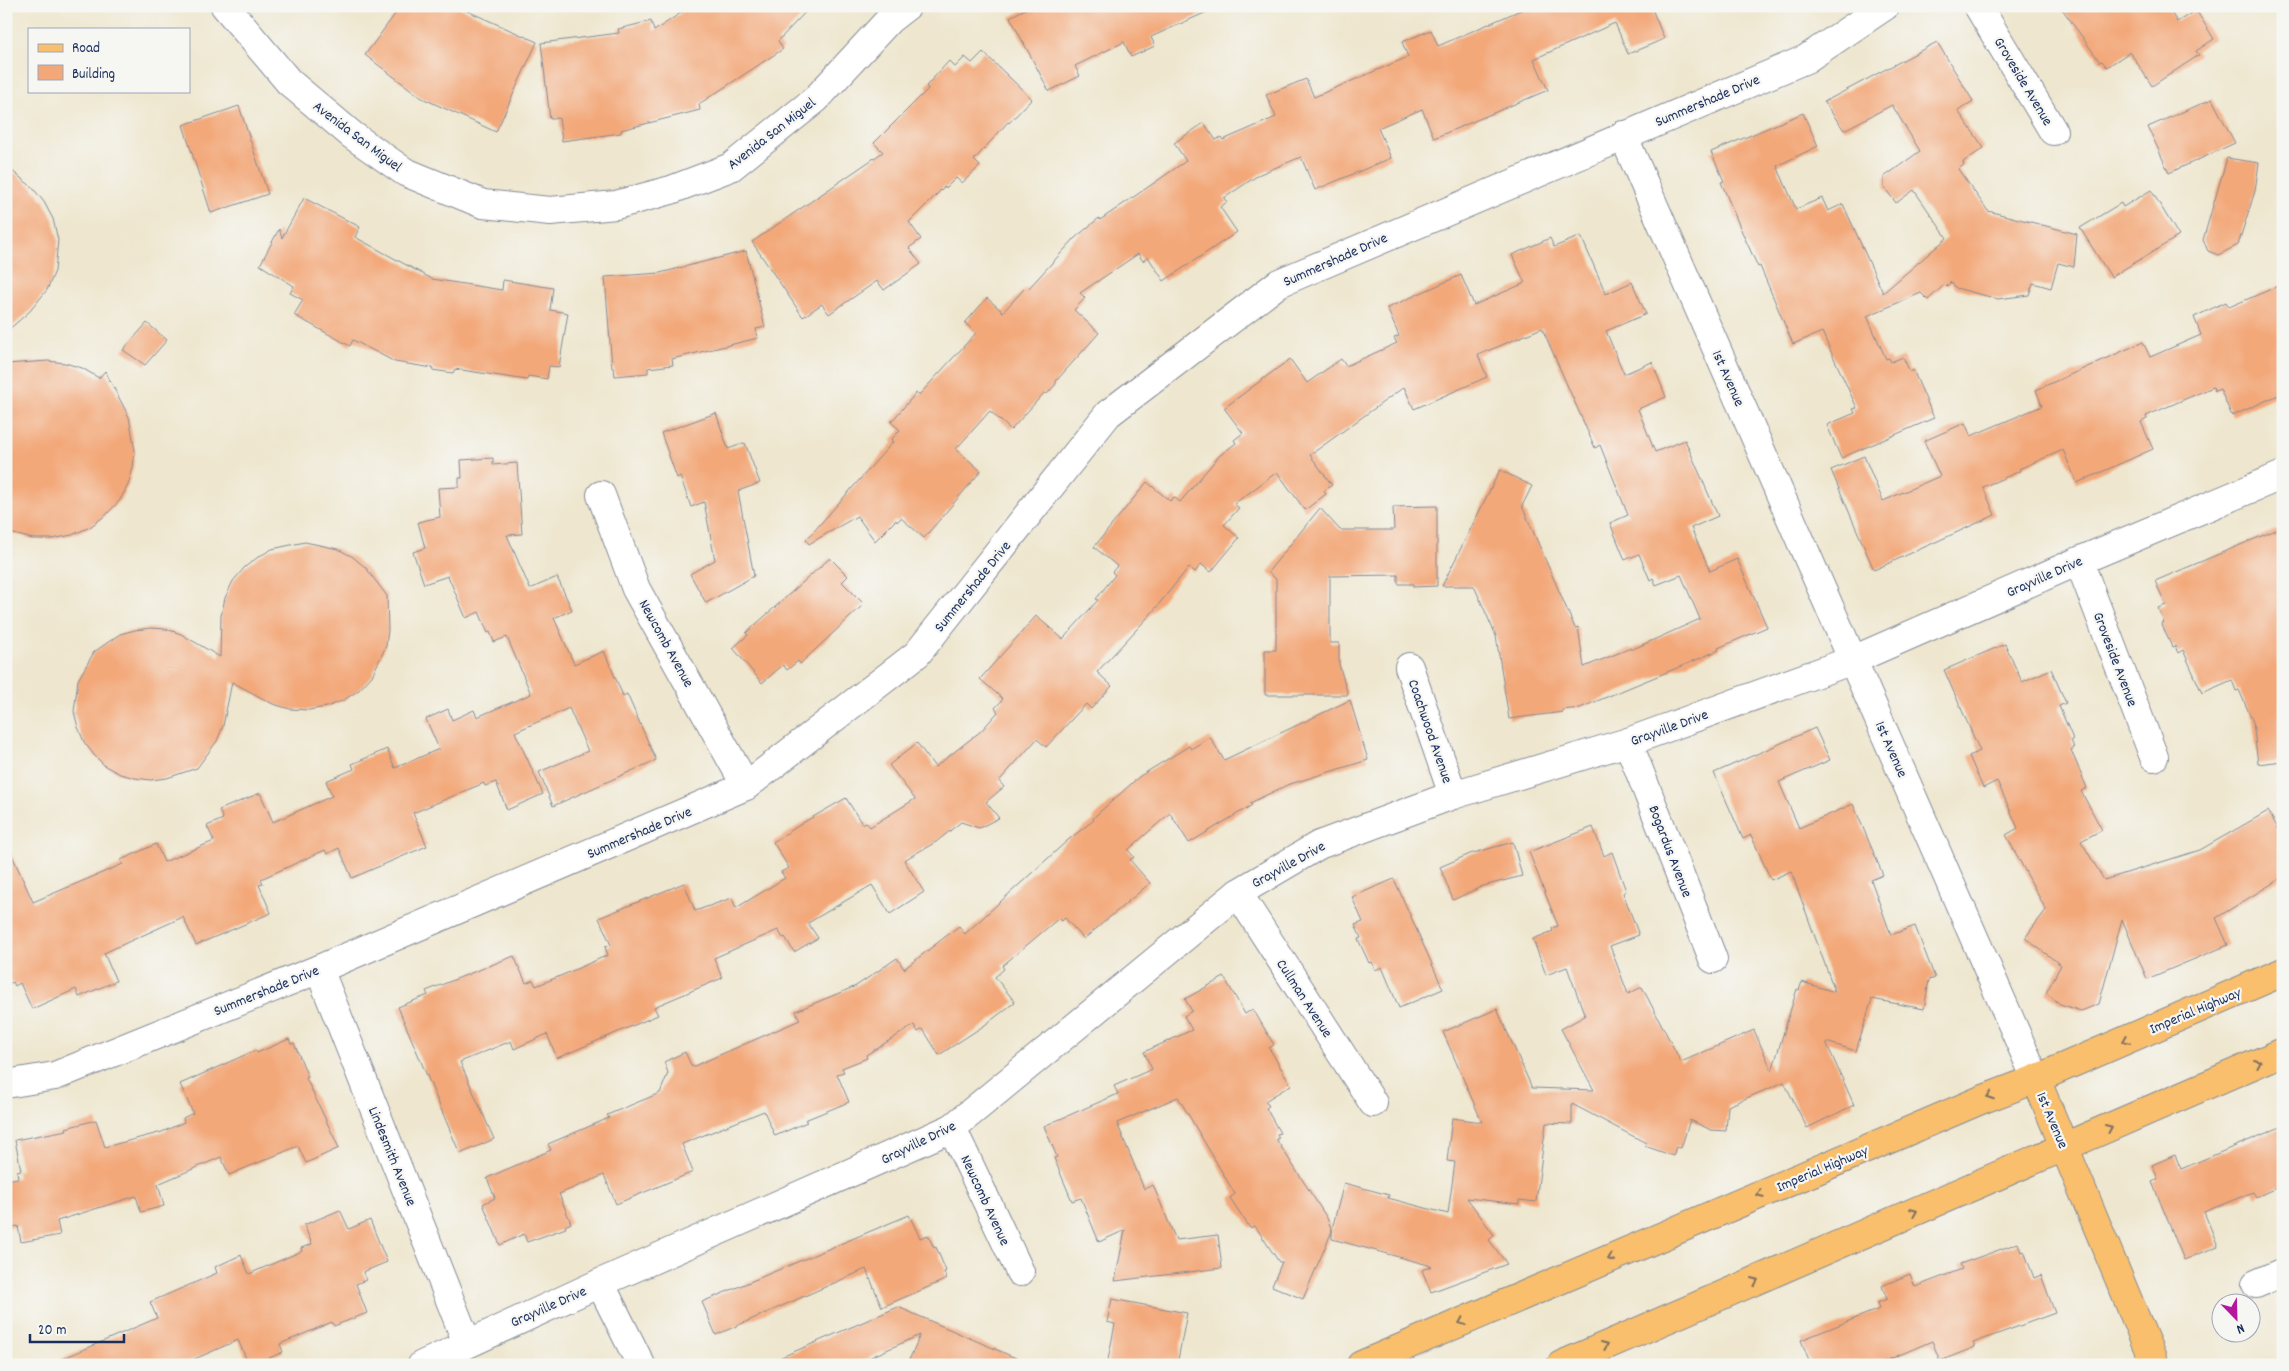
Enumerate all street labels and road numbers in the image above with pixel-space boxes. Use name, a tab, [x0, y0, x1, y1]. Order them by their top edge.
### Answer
street label: Groveside Avenue	[1987, 34, 2058, 131]
street label: Summershade Drive	[1652, 70, 1764, 134]
street label: Avenida San Miguel	[723, 93, 821, 176]
street label: Avenida San Miguel	[307, 97, 406, 179]
street label: Summershade Drive	[1280, 228, 1392, 294]
street label: 1st Avenue	[1705, 347, 1750, 411]
street label: Summershade Drive	[930, 536, 1018, 638]
street label: Grayville Drive	[2003, 551, 2087, 604]
street label: Newcomb Avenue	[632, 596, 699, 692]
street label: Groveside Avenue	[2086, 609, 2142, 711]
street label: Coachwood Avenue	[1401, 677, 1457, 787]
street label: Grayville Drive	[1628, 704, 1712, 753]
street label: 1st Avenue	[1868, 718, 1913, 782]
street label: Summershade Drive	[584, 802, 696, 866]
street label: Bogardus Avenue	[1641, 802, 1697, 901]
street label: Grayville Drive	[1248, 836, 1330, 895]
street label: Cullman Avenue	[1270, 955, 1337, 1043]
street label: Summershade Drive	[211, 961, 323, 1023]
street label: Imperial Highway	[2147, 982, 2246, 1041]
street label: 1st Avenue	[2029, 1089, 2073, 1153]
street label: Lindesmith Avenue	[361, 1104, 421, 1210]
street label: Grayville Drive	[877, 1116, 961, 1172]
street label: Imperial Highway	[1774, 1140, 1873, 1199]
street label: Newcomb Avenue	[954, 1152, 1015, 1250]
street label: Grayville Drive	[507, 1281, 591, 1334]

